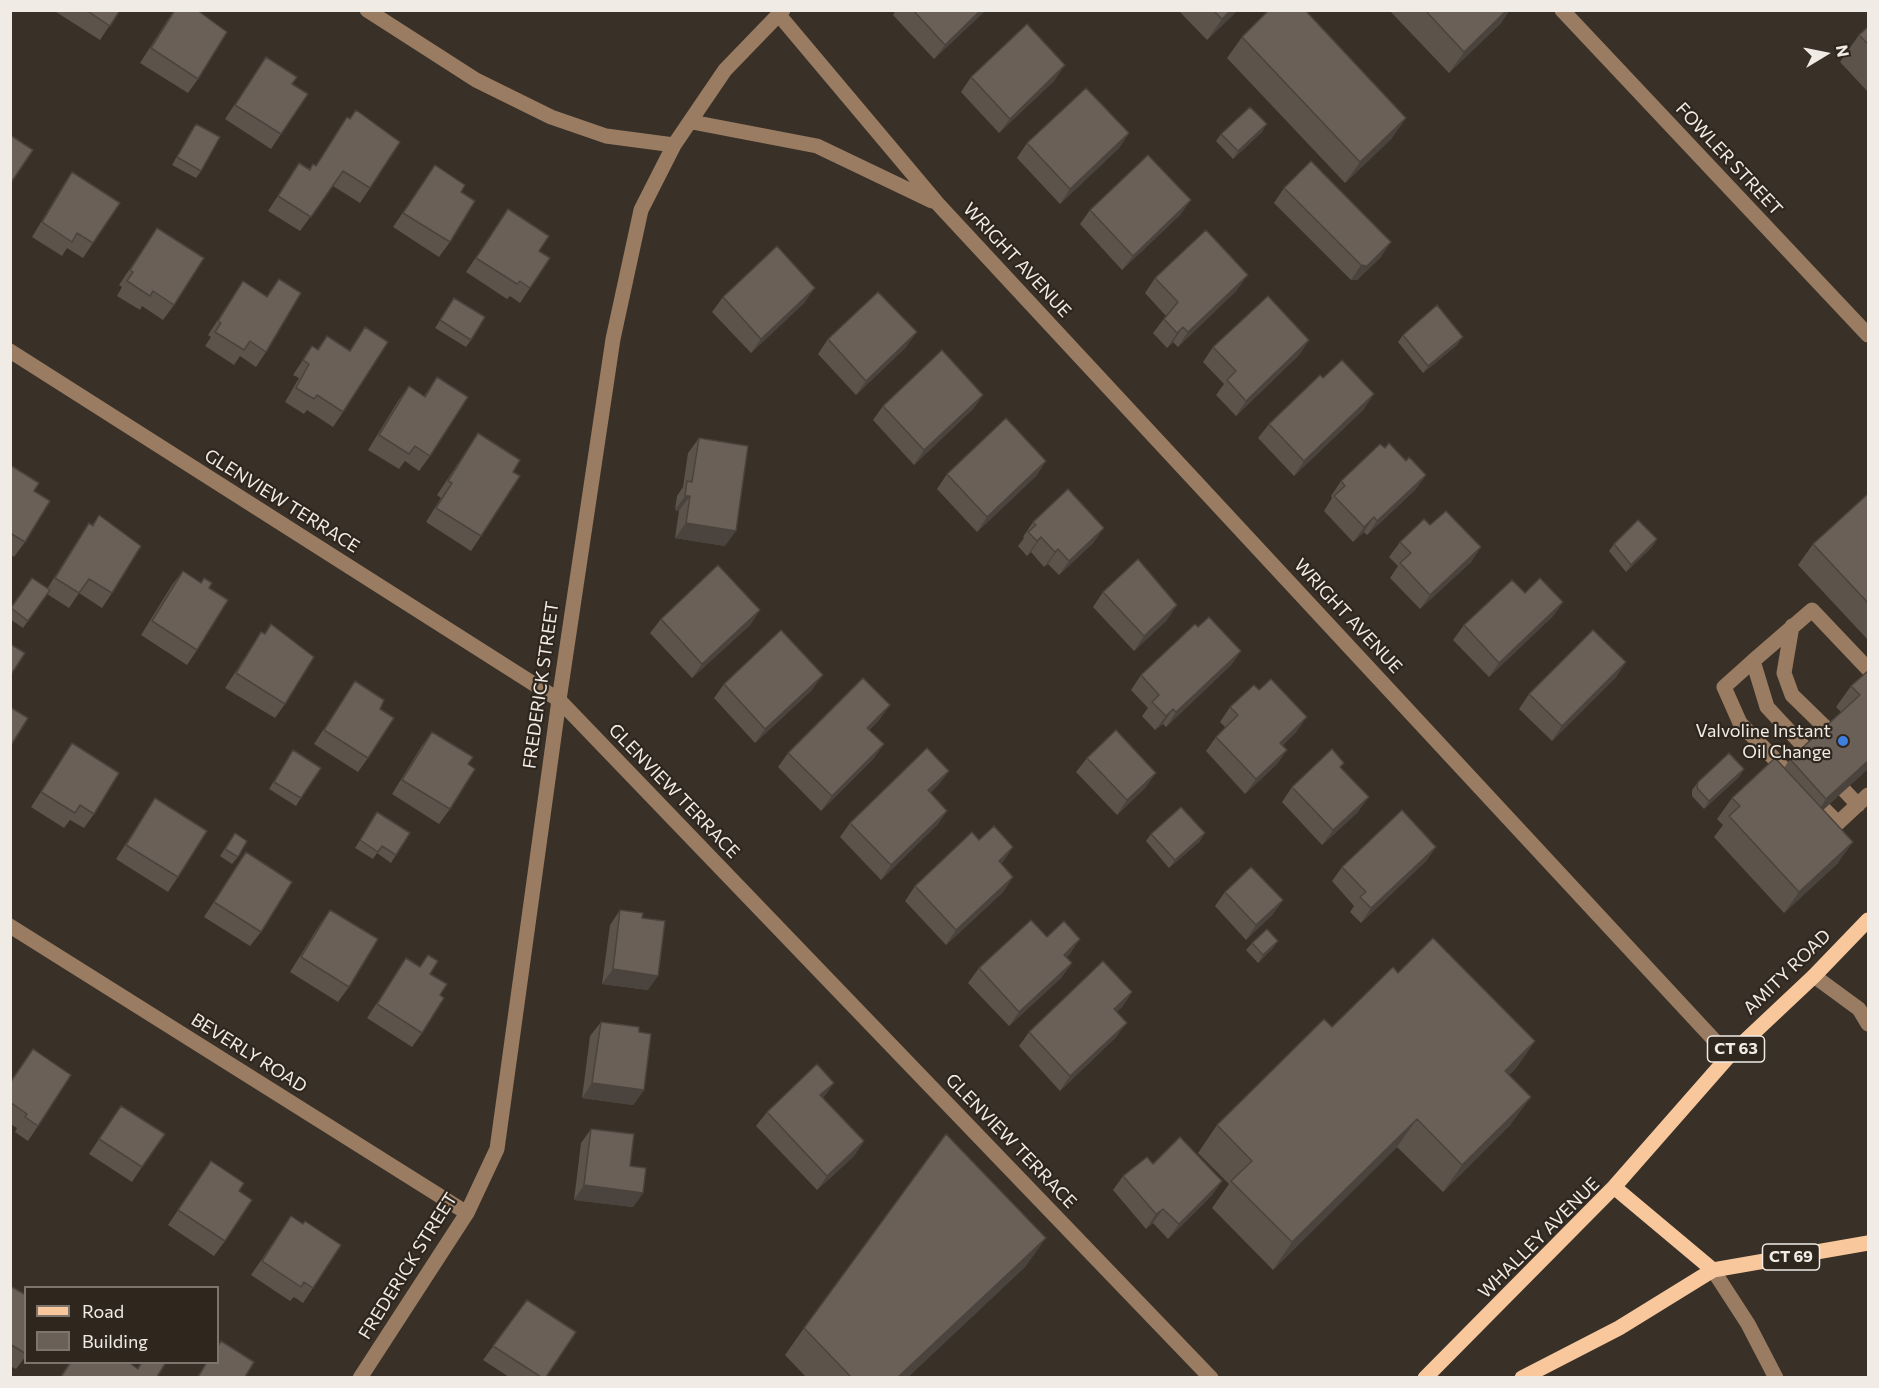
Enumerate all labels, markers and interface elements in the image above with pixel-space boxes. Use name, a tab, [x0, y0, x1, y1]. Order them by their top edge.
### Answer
north arrow	[1795, 24, 1855, 84]
text: N	[1833, 43, 1854, 58]
street label: FOWLER STREET	[1671, 98, 1787, 220]
street label: WRIGHT AVENUE	[958, 198, 1076, 322]
street label: GLENVIEW TERRACE	[200, 444, 364, 558]
street label: WRIGHT AVENUE	[1289, 554, 1407, 678]
street label: FREDERICK STREET	[519, 600, 563, 770]
street label: GLENVIEW TERRACE	[604, 719, 744, 863]
place label: Valvoline Instant Oil Change	[1696, 720, 1831, 762]
marker: Valvoline Instant Oil Change	[1836, 734, 1850, 748]
street label: AMITY ROAD	[1739, 925, 1835, 1019]
street label: BEVERLY ROAD	[187, 1009, 311, 1097]
road number: CT 63	[1708, 1036, 1764, 1062]
street label: GLENVIEW TERRACE	[941, 1069, 1081, 1213]
street label: WHALLEY AVENUE	[1474, 1173, 1604, 1303]
street label: FREDERICK STREET	[354, 1189, 462, 1343]
road number: CT 69	[1762, 1244, 1820, 1270]
legend	[24, 1286, 219, 1364]
text: Road	[82, 1300, 124, 1322]
text: Building	[82, 1330, 148, 1352]

